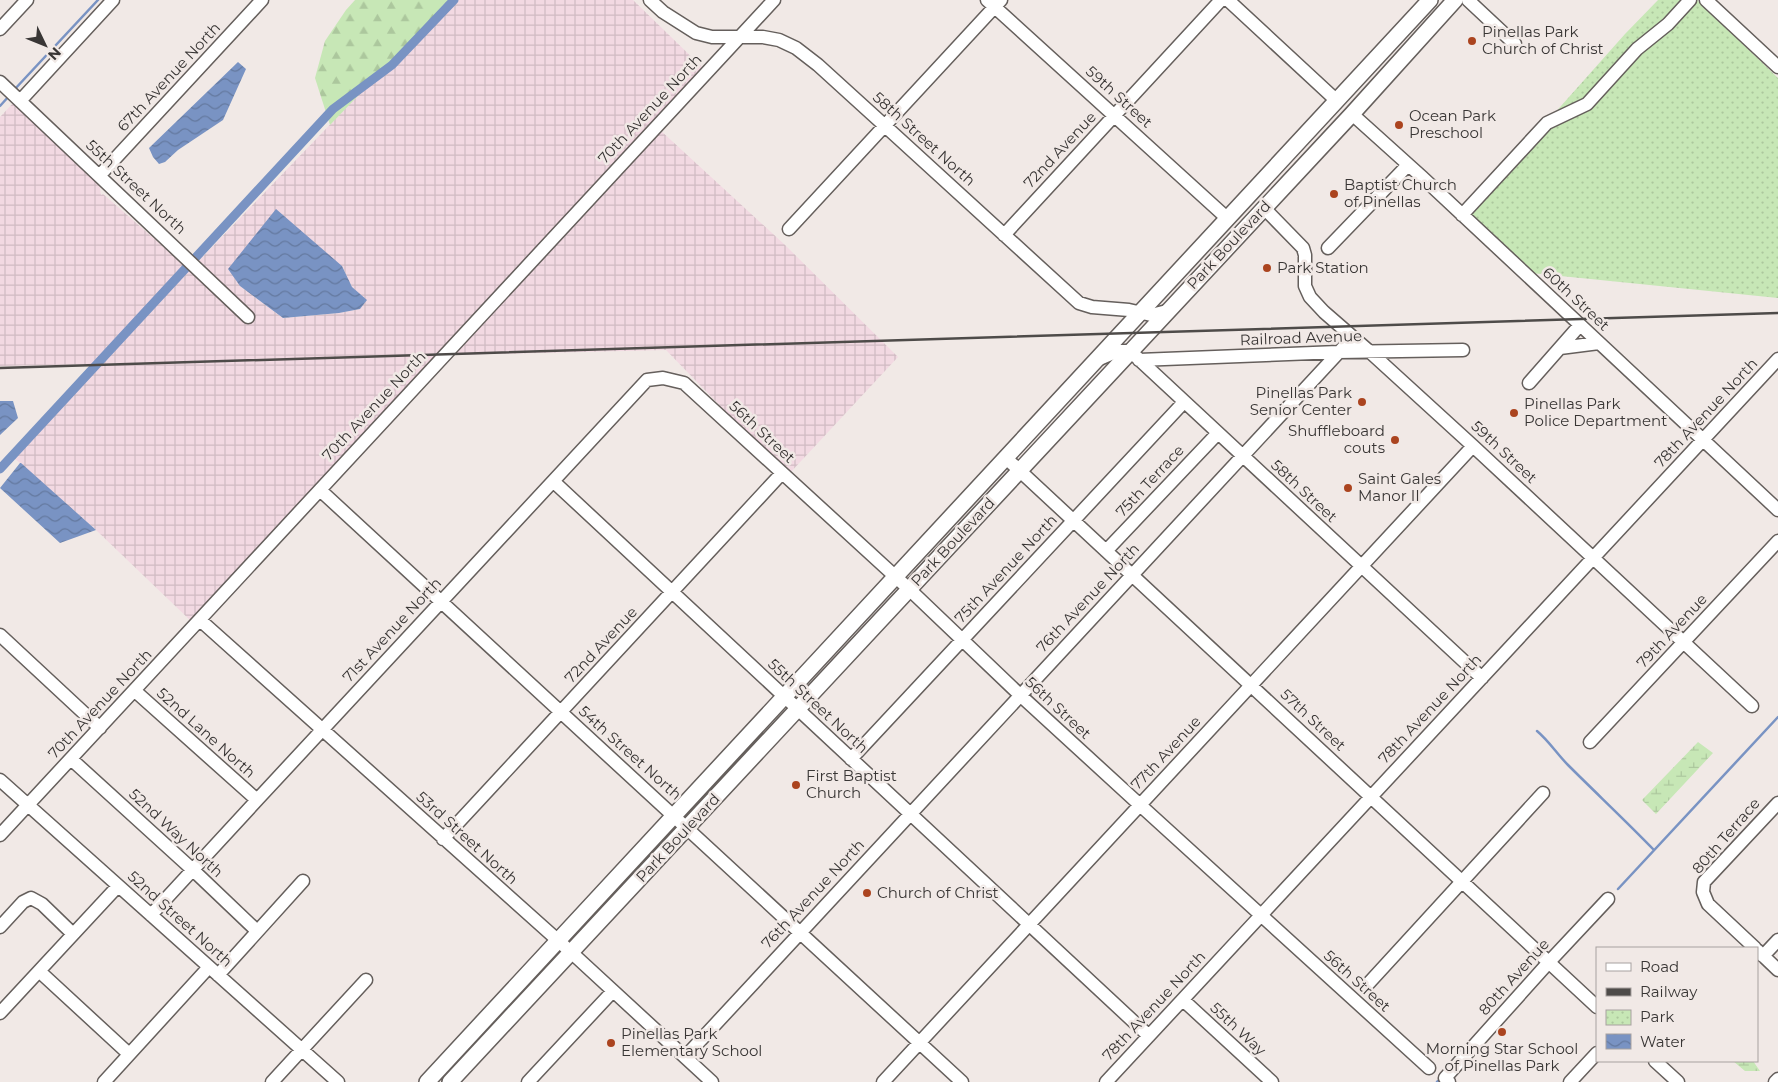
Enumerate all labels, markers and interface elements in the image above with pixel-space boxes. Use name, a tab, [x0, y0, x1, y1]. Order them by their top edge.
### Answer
street label: 67th Avenue North	[113, 18, 224, 135]
north arrow	[20, 20, 70, 70]
place label: Pinellas Park Church of Christ	[1482, 22, 1604, 58]
marker: Pinellas Park Church of Christ	[1466, 35, 1478, 47]
text: N	[44, 44, 65, 64]
street label: 70th Avenue North	[594, 50, 705, 168]
street label: 59th Street	[1082, 62, 1157, 132]
street label: 58th Street North	[869, 88, 980, 190]
place label: Ocean Park Preschool	[1409, 106, 1496, 142]
street label: 72nd Avenue	[1019, 107, 1100, 192]
marker: Ocean Park Preschool	[1393, 119, 1405, 131]
street label: 55th Street North	[82, 135, 191, 238]
place label: Baptist Church of Pinellas	[1344, 175, 1457, 211]
marker: Baptist Church of Pinellas	[1328, 188, 1340, 200]
street label: Park Boulevard	[1183, 196, 1275, 293]
place label: Park Station	[1277, 258, 1369, 277]
marker: Park Station	[1261, 262, 1273, 274]
street label: 60th Street	[1539, 263, 1614, 334]
street label: Railroad Avenue	[1239, 326, 1362, 349]
street label: 70th Avenue North	[318, 347, 429, 465]
street label: 78th Avenue North	[1650, 354, 1761, 471]
place label: Pinellas Park Senior Center	[1250, 383, 1352, 419]
place label: Pinellas Park Police Department	[1524, 394, 1667, 430]
street label: 56th Street	[725, 396, 799, 467]
marker: Pinellas Park Senior Center	[1356, 396, 1368, 408]
marker: Pinellas Park Police Department	[1508, 407, 1520, 419]
street label: 59th Street	[1467, 416, 1541, 487]
place label: Shuffleboard couts	[1288, 421, 1385, 457]
marker: Shuffleboard couts	[1389, 434, 1401, 446]
street label: 75th Terrace	[1111, 441, 1188, 521]
street label: 58th Street	[1267, 455, 1341, 526]
place label: Saint Gales Manor II	[1358, 469, 1441, 505]
marker: Saint Gales Manor II	[1342, 482, 1354, 494]
street label: Park Boulevard	[907, 493, 999, 590]
street label: 75th Avenue North	[950, 510, 1061, 627]
street label: 76th Avenue North	[1032, 539, 1143, 656]
street label: 71st Avenue North	[338, 573, 445, 686]
street label: 79th Avenue	[1632, 589, 1711, 672]
street label: 72nd Avenue	[560, 602, 641, 687]
street label: 70th Avenue North	[44, 645, 155, 763]
street label: 78th Avenue North	[1374, 650, 1485, 767]
street label: 55th Street North	[764, 654, 873, 757]
street label: 56th Street	[1021, 672, 1095, 743]
street label: 52nd Lane North	[153, 683, 260, 782]
street label: 57th Street	[1277, 685, 1350, 755]
street label: 54th Street North	[575, 701, 686, 804]
street label: 77th Avenue	[1127, 712, 1205, 794]
place label: First Baptist Church	[806, 766, 897, 802]
marker: First Baptist Church	[790, 779, 802, 791]
street label: 52nd Way North	[125, 784, 227, 881]
street label: 53rd Street North	[413, 787, 522, 888]
street label: Park Boulevard	[632, 789, 724, 886]
street label: 80th Terrace	[1688, 794, 1764, 877]
street label: 76th Avenue North	[757, 835, 868, 952]
street label: 52nd Street North	[124, 867, 237, 971]
place label: Church of Christ	[877, 883, 999, 902]
marker: Church of Christ	[861, 887, 873, 899]
street label: 80th Avenue	[1474, 934, 1553, 1019]
street label: 56th Street	[1320, 946, 1395, 1016]
street label: 78th Avenue North	[1098, 947, 1209, 1064]
legend	[1596, 947, 1758, 1062]
text: Road	[1640, 957, 1679, 976]
text: Railway	[1640, 982, 1698, 1001]
street label: 55th Way	[1206, 998, 1271, 1060]
text: Park	[1640, 1007, 1674, 1026]
place label: Pinellas Park Elementary School	[621, 1024, 762, 1060]
marker: Morning Star School of Pinellas Park	[1496, 1026, 1508, 1038]
text: Water	[1640, 1032, 1686, 1051]
marker: Pinellas Park Elementary School	[605, 1037, 617, 1049]
place label: Morning Star School of Pinellas Park	[1426, 1039, 1578, 1075]

